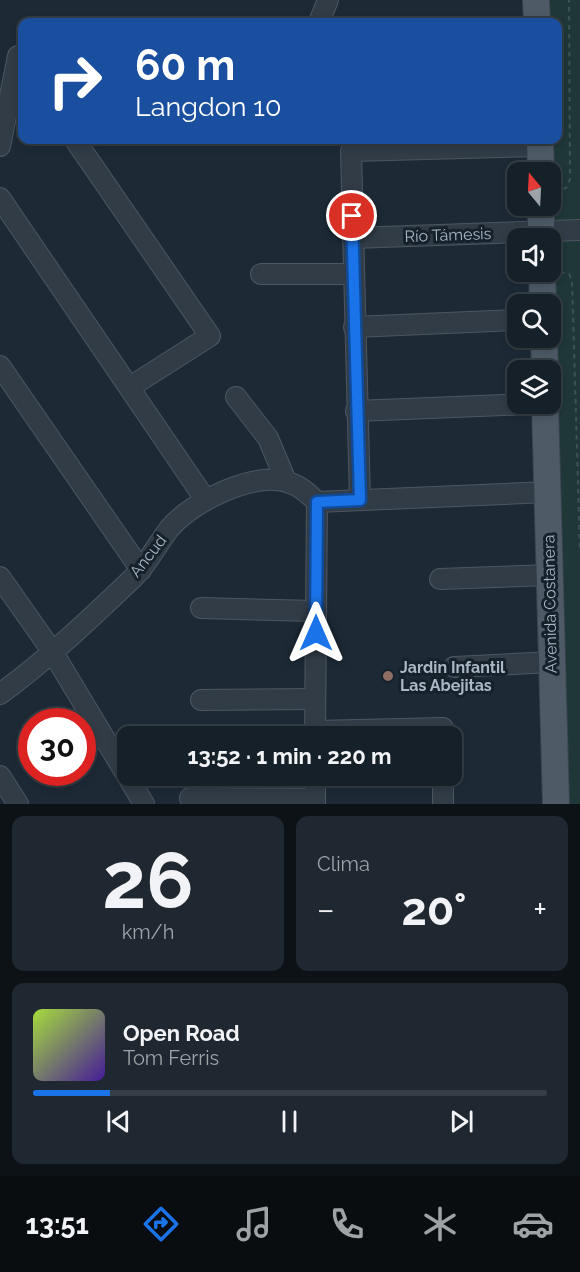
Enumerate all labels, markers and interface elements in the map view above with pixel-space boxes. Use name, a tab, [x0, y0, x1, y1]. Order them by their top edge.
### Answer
text: 60 m	[135, 41, 235, 90]
icon: right	[36, 42, 114, 120]
text: Langdon 10	[135, 91, 281, 122]
north arrow	[507, 162, 561, 216]
map controls	[507, 162, 561, 414]
pin	[326, 190, 377, 241]
icon: arrive	[335, 199, 368, 232]
street label: Río Támesis	[404, 224, 492, 246]
button: sound	[507, 228, 561, 282]
button: search	[507, 294, 561, 348]
button: layers	[507, 360, 561, 414]
street label: Ancud	[126, 531, 170, 581]
street label: Avenida Costanera	[539, 534, 561, 674]
position arrow	[284, 601, 348, 665]
place label: Jardin Infantil Las Abejitas	[400, 658, 506, 695]
marker: Jardin Infantil Las Abejitas	[381, 669, 395, 683]
speed limit sign: 30	[18, 708, 96, 786]
text: 13:52 · 1 min · 220 m	[188, 743, 391, 769]
text: 26	[102, 835, 194, 926]
text: Clima	[317, 852, 370, 876]
text: 20°	[401, 883, 467, 936]
text: −	[317, 890, 335, 929]
text: +	[533, 890, 547, 929]
text: km/h	[122, 920, 174, 944]
text: Open Road	[123, 1020, 240, 1046]
text: Tom Ferris	[123, 1046, 219, 1070]
icon: previous	[102, 1105, 135, 1138]
icon: pause	[273, 1105, 306, 1138]
icon: next	[445, 1105, 478, 1138]
icon: directions	[140, 1203, 182, 1245]
icon: music	[233, 1203, 275, 1245]
icon: phone	[326, 1203, 368, 1245]
icon: climate	[419, 1203, 461, 1245]
icon: car	[512, 1203, 554, 1245]
text: 13:51	[26, 1209, 89, 1240]

